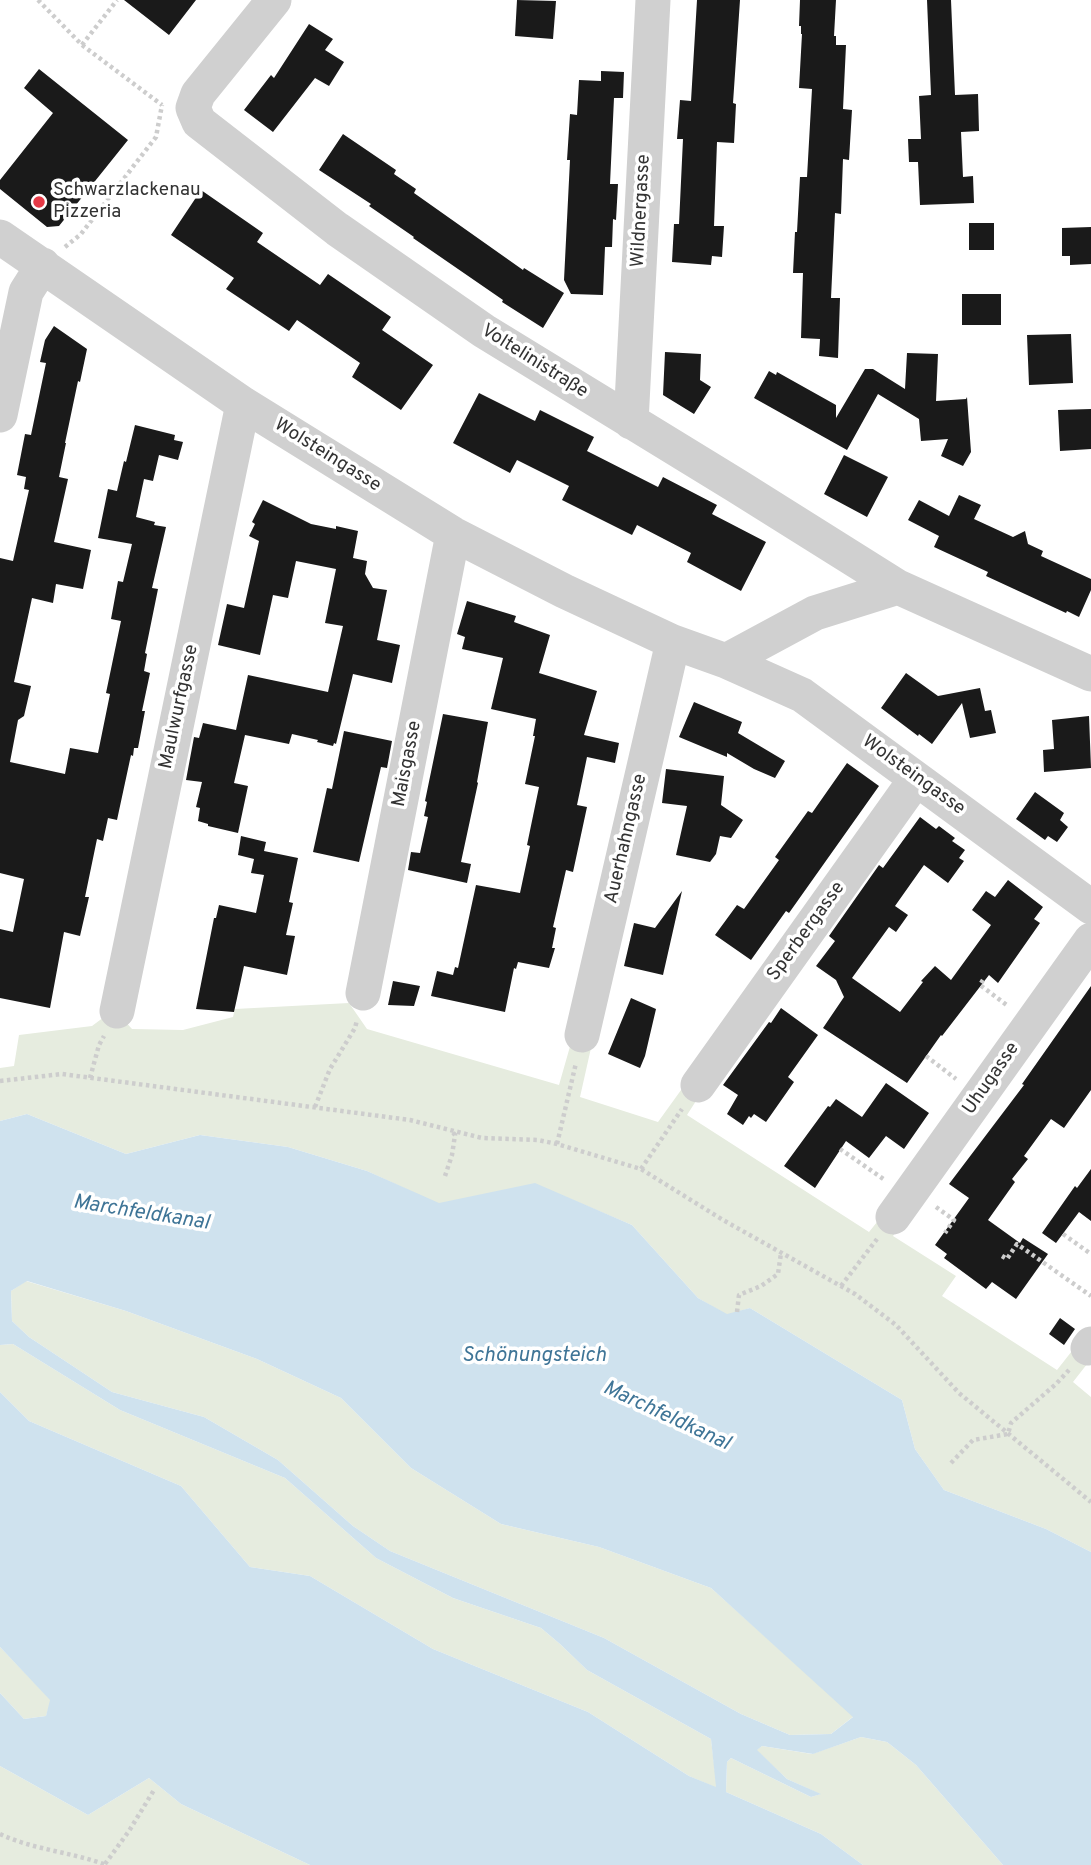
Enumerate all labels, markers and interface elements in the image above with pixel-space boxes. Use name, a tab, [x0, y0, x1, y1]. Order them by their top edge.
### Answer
street label: Wildnergasse	[628, 154, 656, 268]
place label: Schwarzlackenau Pizzeria	[53, 180, 201, 224]
marker: Schwarzlackenau Pizzeria	[31, 194, 47, 210]
street label: Voltelinistraße	[476, 320, 592, 404]
street label: Wolsteingasse	[269, 414, 385, 498]
street label: Maulwurfgasse	[156, 643, 204, 771]
street label: Maisgasse	[389, 719, 427, 809]
street label: Wolsteingasse	[857, 731, 969, 821]
street label: Auerhahngasse	[601, 772, 653, 906]
street label: Sperbergasse	[763, 878, 851, 986]
street label: Uhugasse	[959, 1038, 1025, 1120]
water label: Marchfeldkanal	[71, 1191, 211, 1237]
water label: Schönungsteich	[462, 1344, 606, 1370]
water label: Marchfeldkanal	[598, 1376, 734, 1458]

